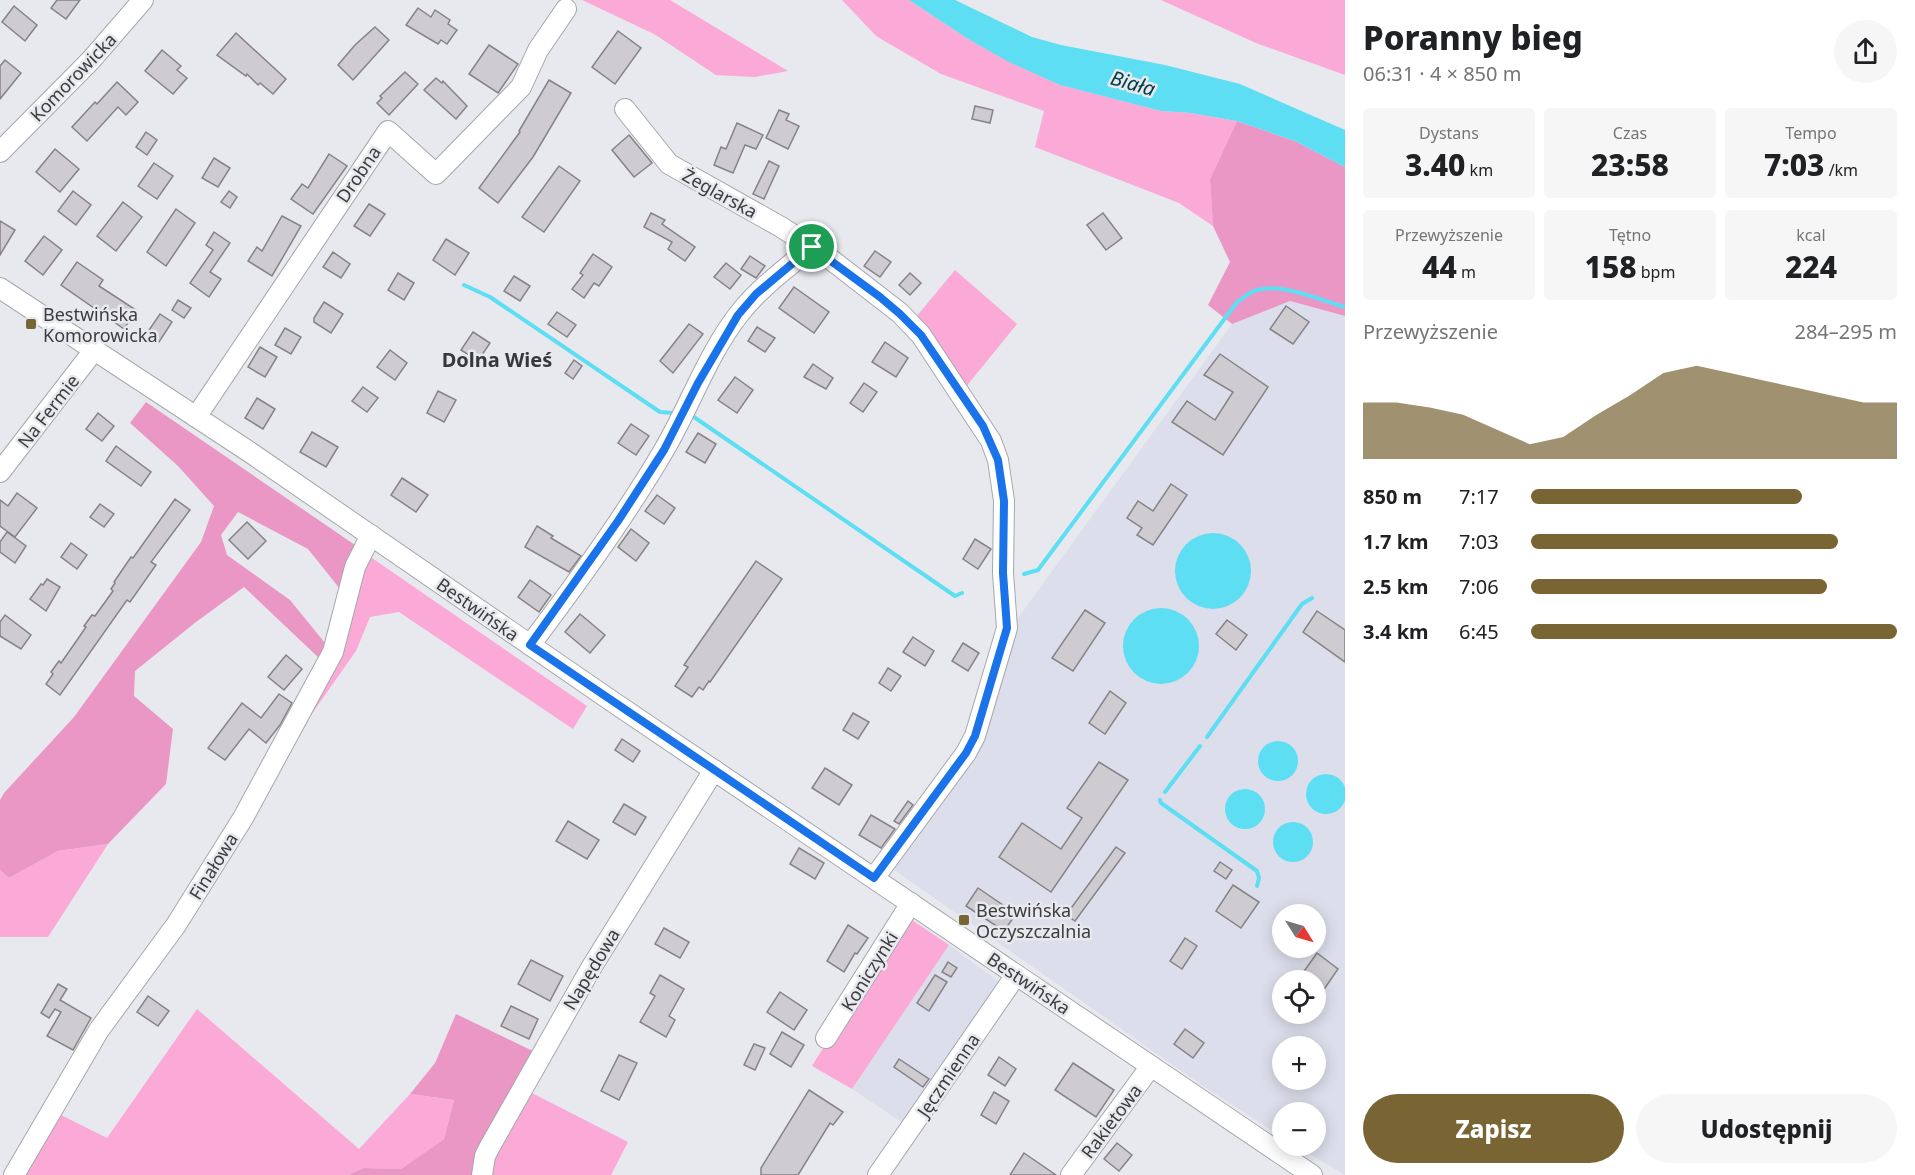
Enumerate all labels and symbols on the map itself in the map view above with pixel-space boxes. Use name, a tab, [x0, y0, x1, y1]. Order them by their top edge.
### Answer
street label: Komorowicka	[25, 27, 121, 127]
water label: Biała	[1108, 64, 1158, 102]
street label: Drobna	[330, 141, 386, 207]
street label: Żeglarska	[678, 163, 762, 223]
pin	[786, 221, 837, 272]
place label: Bestwińska Komorowicka	[43, 302, 158, 347]
marker: Bestwińska Komorowicka	[24, 317, 38, 331]
district label: Dolna Wieś	[442, 346, 552, 373]
street label: Na Fermie	[12, 369, 84, 453]
street label: Bestwińska	[432, 572, 524, 646]
street label: Finałowa	[183, 828, 243, 904]
place label: Bestwińska Oczyszczalnia	[976, 898, 1091, 943]
north arrow	[1272, 904, 1326, 958]
marker: Bestwińska Oczyszczalnia	[957, 913, 971, 927]
street label: Napędowa	[557, 924, 625, 1014]
street label: Koniczynki	[835, 927, 903, 1015]
street label: Bestwińska	[983, 946, 1075, 1020]
street label: Jęczmienna	[910, 1028, 985, 1123]
street label: Rakietowa	[1075, 1079, 1147, 1163]

